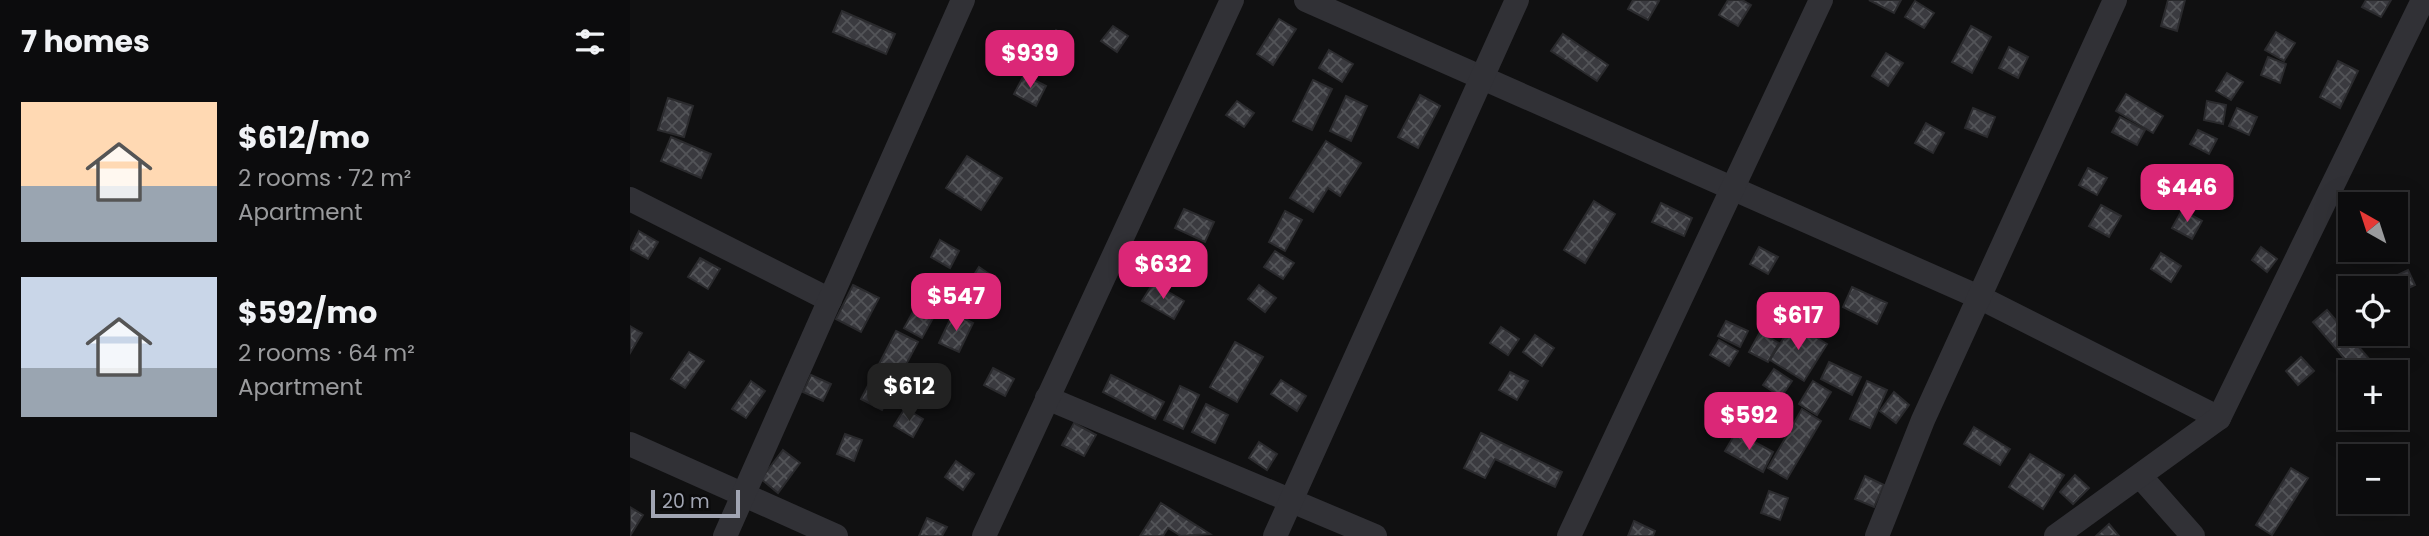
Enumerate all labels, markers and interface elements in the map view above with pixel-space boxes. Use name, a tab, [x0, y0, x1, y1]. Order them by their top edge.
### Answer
text: 7 homes	[21, 20, 150, 63]
icon: filters	[571, 23, 609, 61]
pin: $939	[989, 31, 1071, 90]
text: $939	[1001, 37, 1059, 69]
text: $612/mo	[238, 116, 370, 159]
icon: home	[77, 130, 161, 214]
text: 2 rooms · 72 m²	[238, 162, 411, 194]
pin: $446	[2146, 164, 2228, 224]
text: $446	[2157, 171, 2217, 203]
north arrow	[2338, 192, 2408, 262]
map controls	[2338, 192, 2408, 514]
text: Apartment	[238, 196, 363, 228]
pin: $632	[1122, 242, 1204, 301]
text: $632	[1135, 248, 1191, 280]
pin: $547	[915, 274, 997, 333]
button: locate	[2338, 276, 2408, 346]
text: $547	[927, 280, 985, 312]
text: $592/mo	[238, 291, 377, 334]
pin: $617	[1757, 292, 1839, 352]
text: $617	[1773, 299, 1823, 331]
icon: home	[77, 305, 161, 389]
text: 2 rooms · 64 m²	[238, 337, 415, 369]
button: +	[2338, 360, 2408, 430]
pin: $612	[868, 364, 950, 423]
text: $612	[883, 370, 935, 402]
text: Apartment	[238, 371, 363, 403]
pin: $592	[1708, 392, 1790, 452]
text: $592	[1720, 399, 1778, 431]
button: −	[2338, 444, 2408, 514]
scale bar	[651, 487, 740, 519]
text: 20 m	[662, 488, 710, 515]

